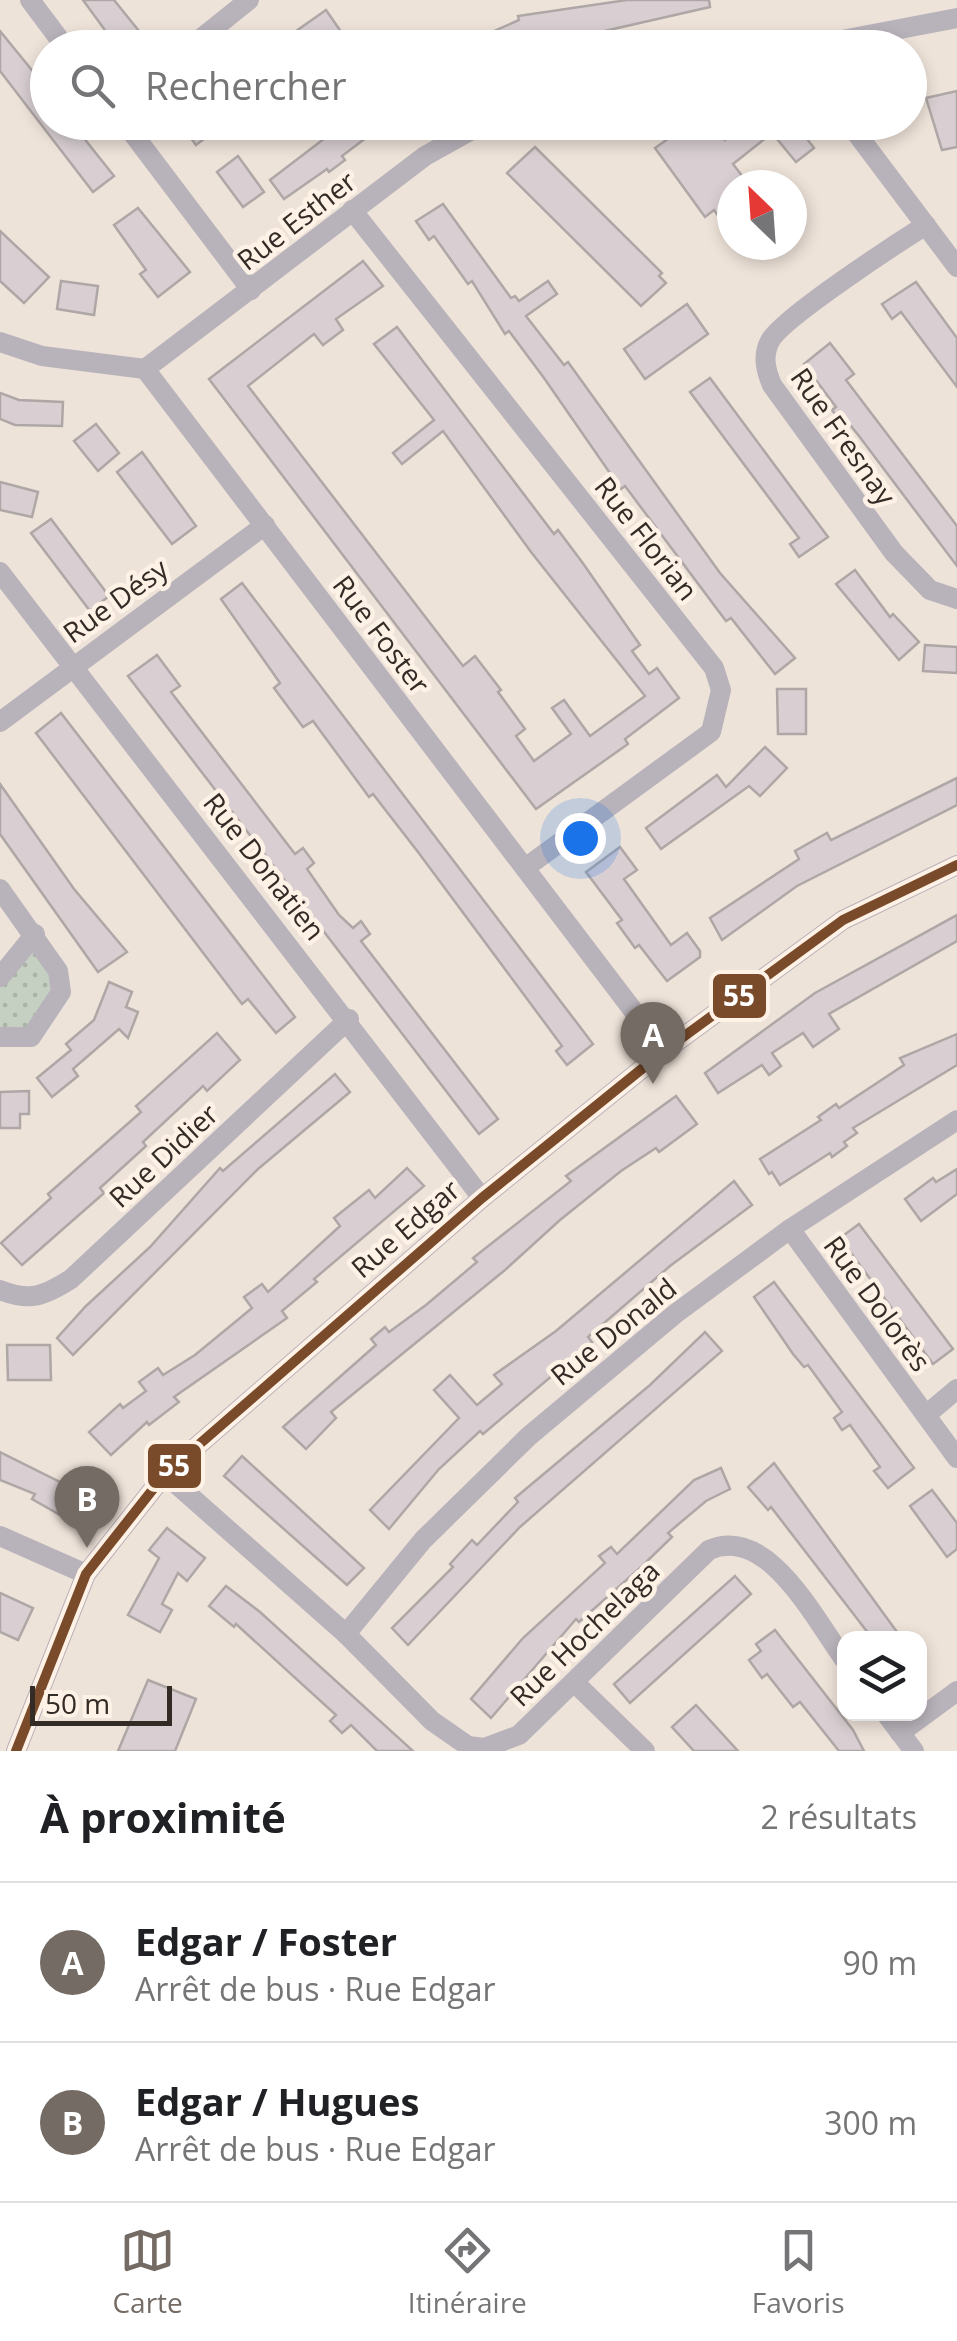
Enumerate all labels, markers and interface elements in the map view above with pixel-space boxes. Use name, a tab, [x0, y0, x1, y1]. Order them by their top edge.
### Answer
search box	[30, 30, 927, 140]
icon: search	[65, 58, 120, 113]
text: Rechercher	[145, 59, 347, 111]
street label: Rue Esther	[229, 161, 364, 278]
north arrow	[717, 170, 807, 260]
street label: Rue Fresnay	[783, 360, 906, 513]
street label: Rue Florian	[587, 468, 707, 608]
street label: Rue Désy	[55, 549, 176, 651]
street label: Rue Foster	[325, 567, 439, 701]
street label: Rue Donatien	[195, 784, 335, 948]
your location	[555, 813, 606, 864]
line badge: 55	[711, 972, 768, 1020]
text: 55	[723, 976, 755, 1014]
pin: A	[620, 1002, 686, 1084]
street label: Rue Didier	[100, 1094, 226, 1215]
street label: Rue Edgar	[343, 1170, 468, 1286]
street label: Rue Dolorès	[816, 1228, 940, 1378]
street label: Rue Donald	[542, 1269, 684, 1393]
line badge: 55	[146, 1442, 203, 1490]
text: 55	[158, 1446, 190, 1484]
pin: B	[54, 1466, 120, 1548]
street label: Rue Hochelaga	[501, 1552, 667, 1714]
map controls	[837, 1631, 927, 1721]
button: layers	[837, 1631, 927, 1721]
scale bar	[30, 1681, 172, 1726]
text: 50 m	[45, 1684, 110, 1722]
text: À proximité	[40, 1788, 286, 1845]
text: 2 résultats	[761, 1795, 917, 1838]
text: Edgar / Foster	[135, 1915, 397, 1967]
text: A	[61, 1941, 84, 1984]
text: 90 m	[842, 1941, 917, 1984]
text: Arrêt de bus · Rue Edgar	[135, 1967, 496, 2010]
text: Edgar / Hugues	[135, 2075, 419, 2127]
text: B	[62, 2101, 83, 2144]
text: 300 m	[824, 2101, 917, 2144]
text: Arrêt de bus · Rue Edgar	[135, 2127, 496, 2170]
tab: Carte	[112, 2223, 183, 2321]
tab: Itinéraire	[408, 2223, 527, 2321]
tab: Favoris	[752, 2223, 845, 2321]

